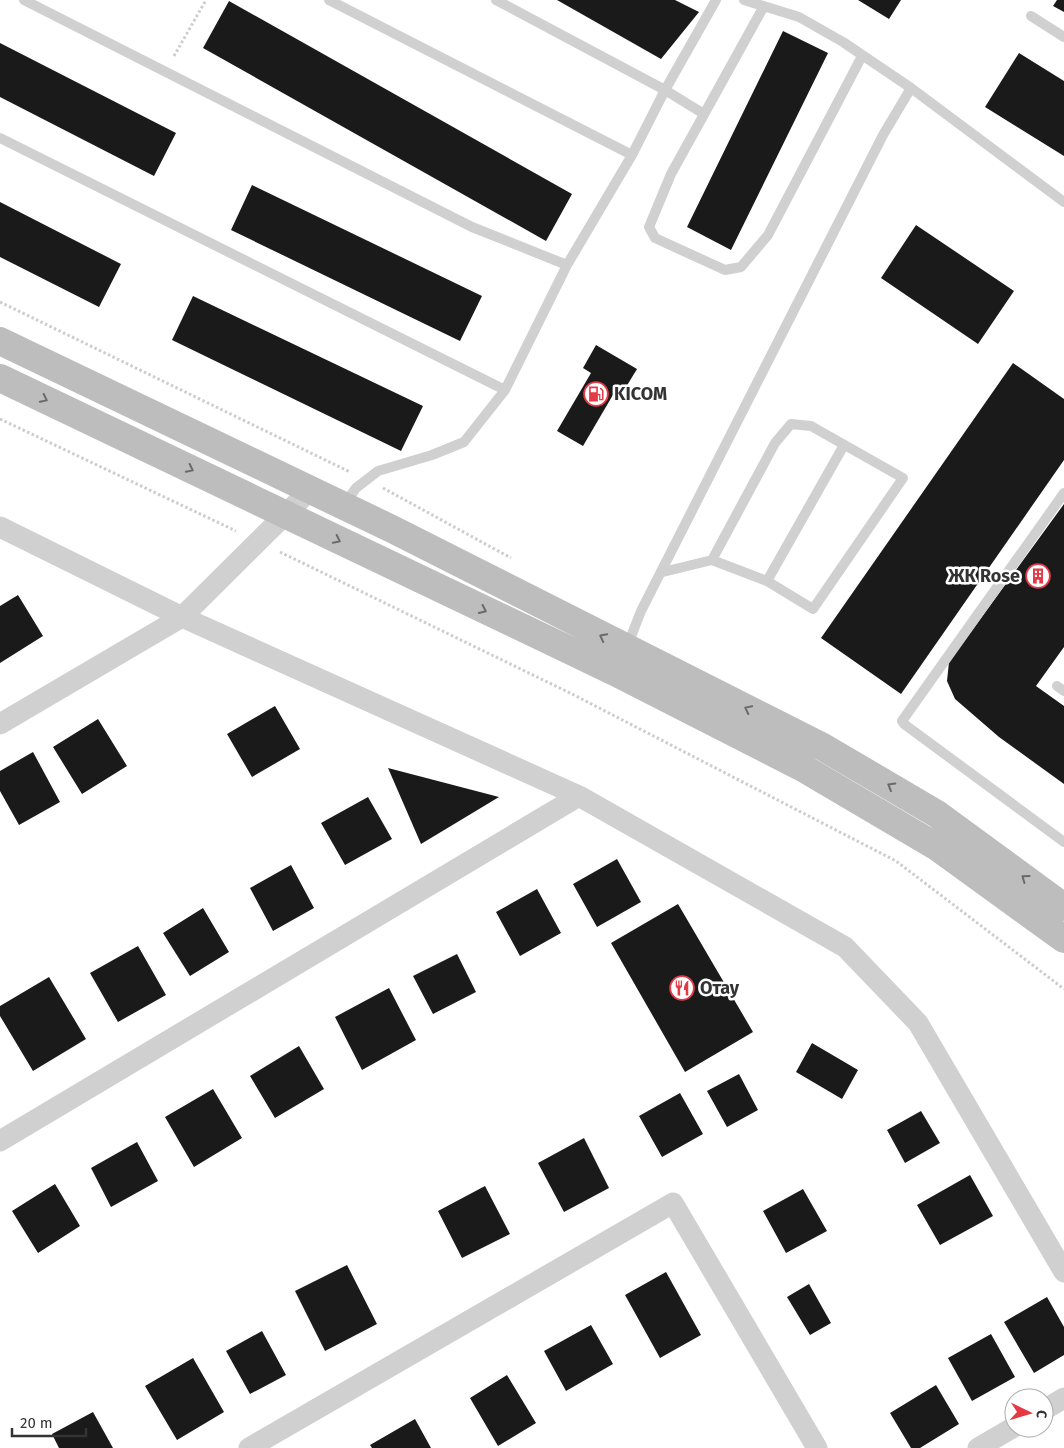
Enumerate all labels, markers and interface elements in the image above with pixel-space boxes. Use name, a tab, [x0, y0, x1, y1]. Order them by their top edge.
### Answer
fuel station icon: KICOM	[583, 381, 609, 407]
place label: KICOM	[614, 383, 667, 405]
one-way arrow	[39, 393, 48, 403]
one-way arrow	[185, 463, 194, 473]
one-way arrow	[332, 534, 341, 544]
building icon: ЖК Rose	[1025, 563, 1051, 589]
place label: ЖК Rose	[947, 565, 1020, 587]
one-way arrow	[478, 604, 487, 614]
one-way arrow	[599, 633, 608, 643]
one-way arrow	[744, 705, 753, 715]
one-way arrow	[887, 783, 896, 793]
one-way arrow	[1021, 875, 1031, 884]
restaurant icon: Отау	[669, 975, 695, 1001]
place label: Отау	[700, 977, 740, 999]
north arrow	[1004, 1388, 1054, 1438]
scale bar	[12, 1406, 86, 1438]
text: С	[1033, 1409, 1050, 1419]
text: 20 m	[20, 1414, 53, 1432]

